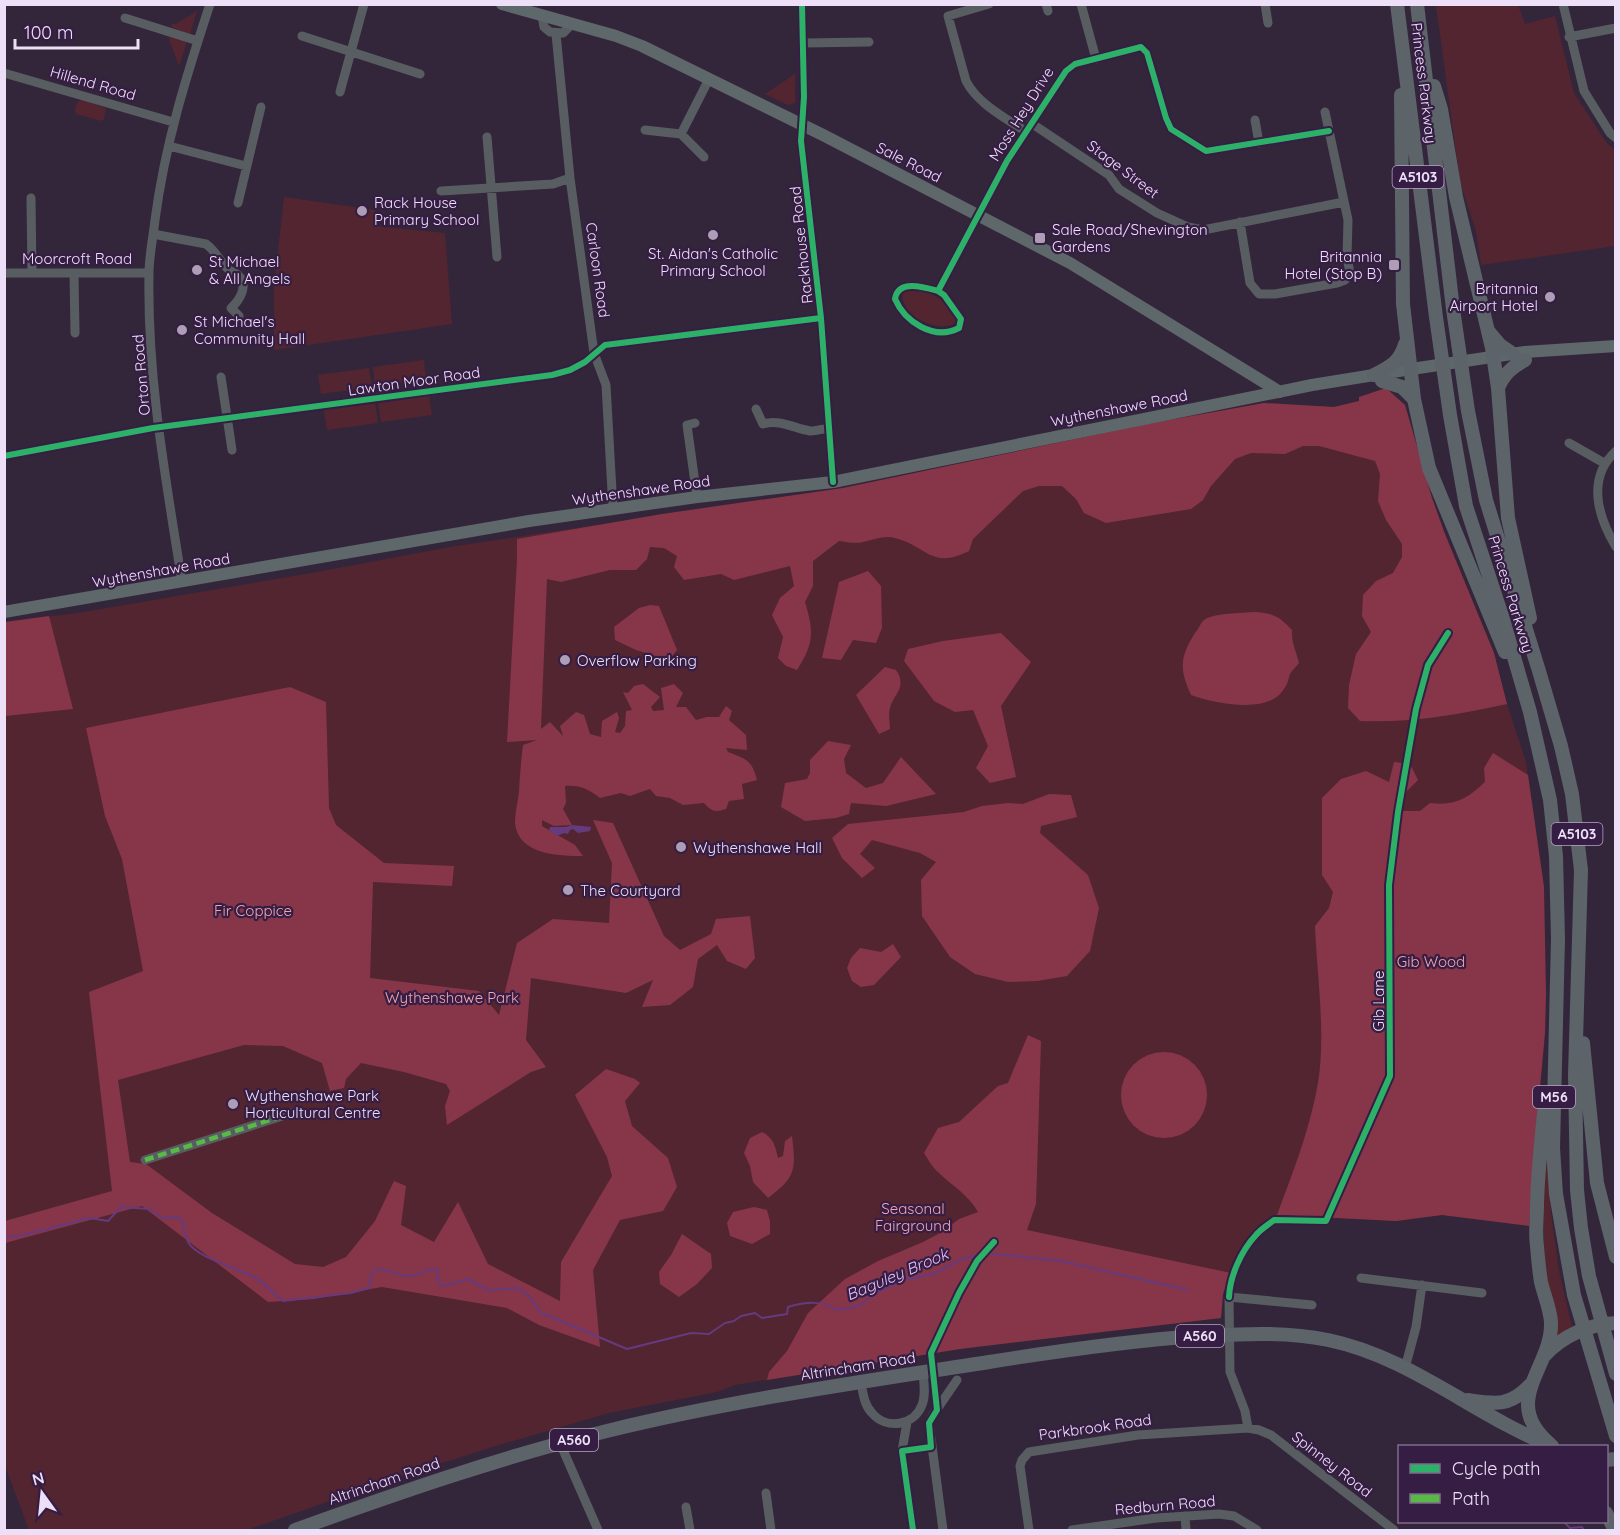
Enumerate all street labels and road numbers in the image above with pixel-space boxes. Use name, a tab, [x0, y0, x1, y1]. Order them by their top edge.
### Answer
street label: Princess Parkway	[1407, 21, 1441, 145]
street label: Hillend Road	[48, 62, 138, 104]
street label: Moss Hey Drive	[984, 63, 1058, 165]
street label: Stage Street	[1083, 136, 1163, 202]
street label: Sale Road	[873, 138, 945, 186]
road number: A5103	[1392, 166, 1444, 188]
street label: Rackhouse Road	[785, 185, 817, 305]
street label: Carloon Road	[582, 221, 614, 319]
street label: Moorcroft Road	[22, 249, 132, 268]
street label: Orton Road	[128, 334, 154, 416]
street label: Lawton Moor Road	[347, 362, 481, 400]
street label: Wythenshawe Road	[1049, 385, 1189, 431]
street label: Wythenshawe Road	[571, 471, 711, 509]
street label: Princess Parkway	[1484, 533, 1538, 655]
street label: Wythenshawe Road	[91, 549, 231, 591]
road number: A5103	[1552, 823, 1602, 845]
street label: Gib Lane	[1369, 970, 1388, 1032]
road number: M56	[1533, 1086, 1575, 1108]
road number: A560	[1176, 1325, 1224, 1347]
street label: Altrincham Road	[799, 1348, 917, 1384]
street label: Parkbrook Road	[1037, 1410, 1153, 1444]
street label: Spinney Road	[1288, 1427, 1376, 1501]
road number: A560	[550, 1429, 598, 1451]
street label: Altrincham Road	[326, 1453, 442, 1509]
street label: Redburn Road	[1114, 1491, 1216, 1519]

